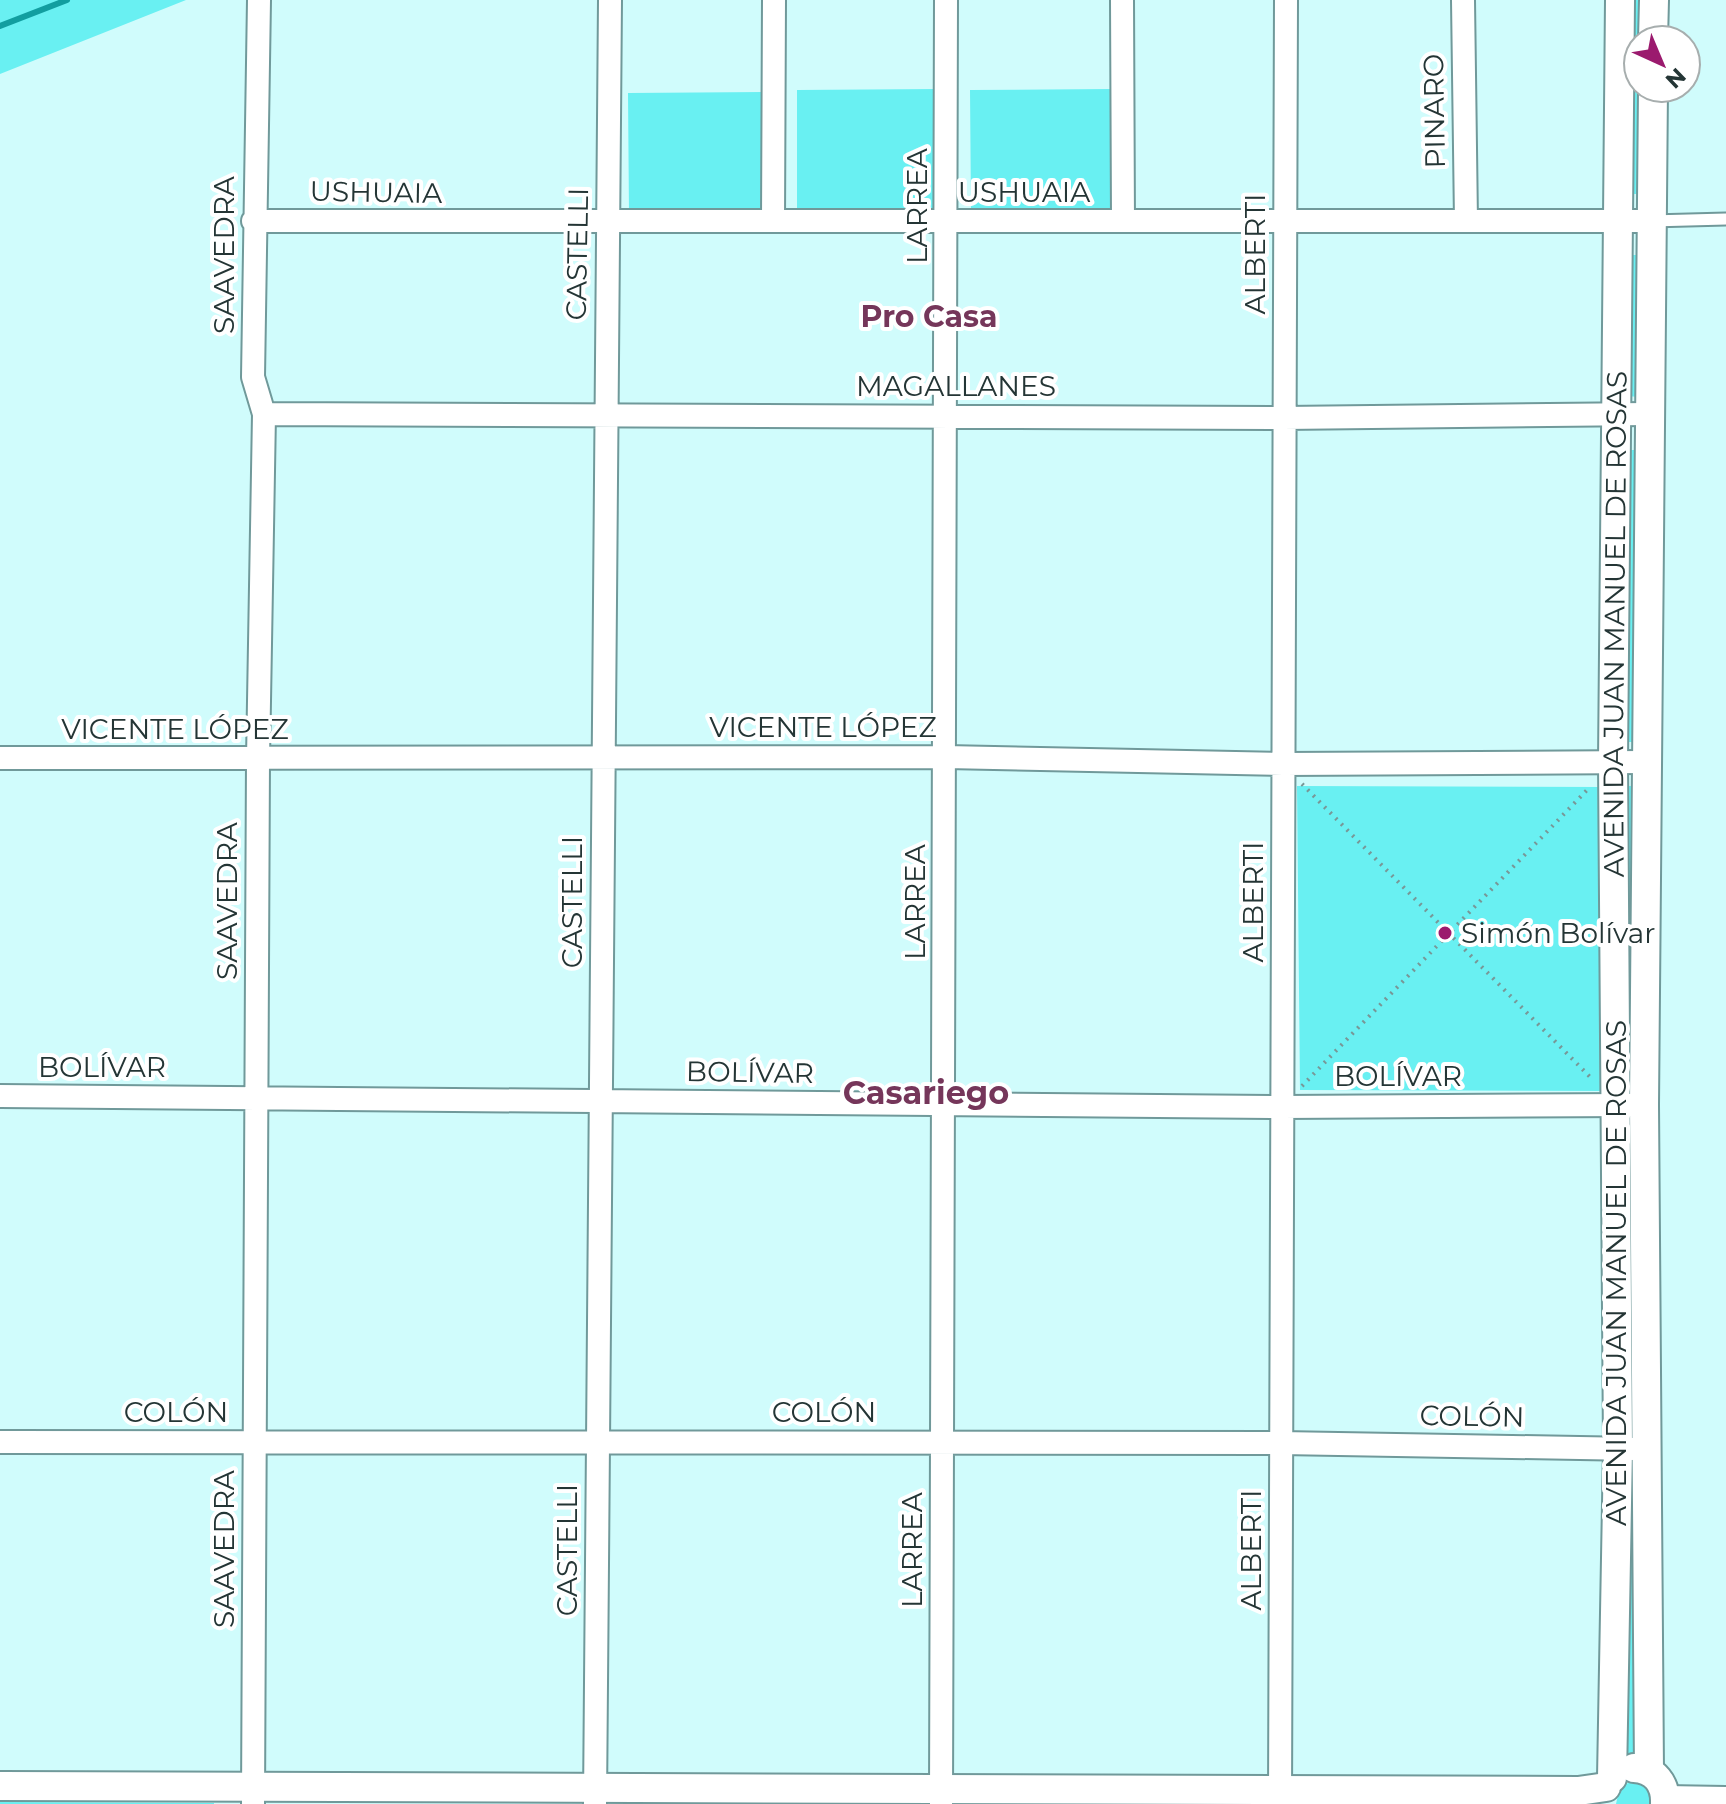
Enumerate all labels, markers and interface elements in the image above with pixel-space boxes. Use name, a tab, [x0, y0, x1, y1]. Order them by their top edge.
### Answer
north arrow	[1622, 24, 1702, 104]
street label: PINARO	[1416, 53, 1452, 169]
text: N	[1660, 62, 1691, 94]
street label: LARREA	[900, 147, 934, 264]
street label: USHUAIA	[309, 174, 443, 210]
street label: SAAVEDRA	[207, 175, 241, 334]
street label: USHUAIA	[958, 175, 1091, 209]
street label: CASTELLI	[559, 187, 595, 321]
street label: ALBERTI	[1238, 194, 1272, 314]
district label: Pro Casa	[860, 298, 998, 335]
street label: MAGALLANES	[856, 369, 1056, 403]
street label: AVENIDA JUAN MANUEL DE ROSAS	[1596, 371, 1634, 877]
street label: VICENTE LÓPEZ	[709, 710, 937, 744]
street label: VICENTE LÓPEZ	[61, 712, 289, 746]
street label: SAAVEDRA	[210, 821, 244, 980]
street label: CASTELLI	[555, 836, 589, 968]
street label: ALBERTI	[1236, 842, 1270, 962]
street label: LARREA	[898, 843, 932, 960]
place label: Simón Bolívar	[1461, 916, 1655, 950]
marker: Simón Bolívar	[1436, 924, 1454, 942]
street label: AVENIDA JUAN MANUEL DE ROSAS	[1599, 1020, 1633, 1526]
street label: BOLÍVAR	[38, 1050, 166, 1084]
street label: BOLÍVAR	[686, 1054, 814, 1090]
street label: BOLÍVAR	[1334, 1059, 1462, 1093]
district label: Casariego	[843, 1073, 1009, 1112]
street label: COLÓN	[124, 1395, 228, 1429]
street label: COLÓN	[772, 1395, 876, 1429]
street label: COLÓN	[1419, 1398, 1525, 1434]
street label: SAAVEDRA	[207, 1469, 241, 1628]
street label: CASTELLI	[550, 1484, 584, 1616]
street label: ALBERTI	[1234, 1490, 1268, 1610]
street label: LARREA	[895, 1491, 929, 1608]

